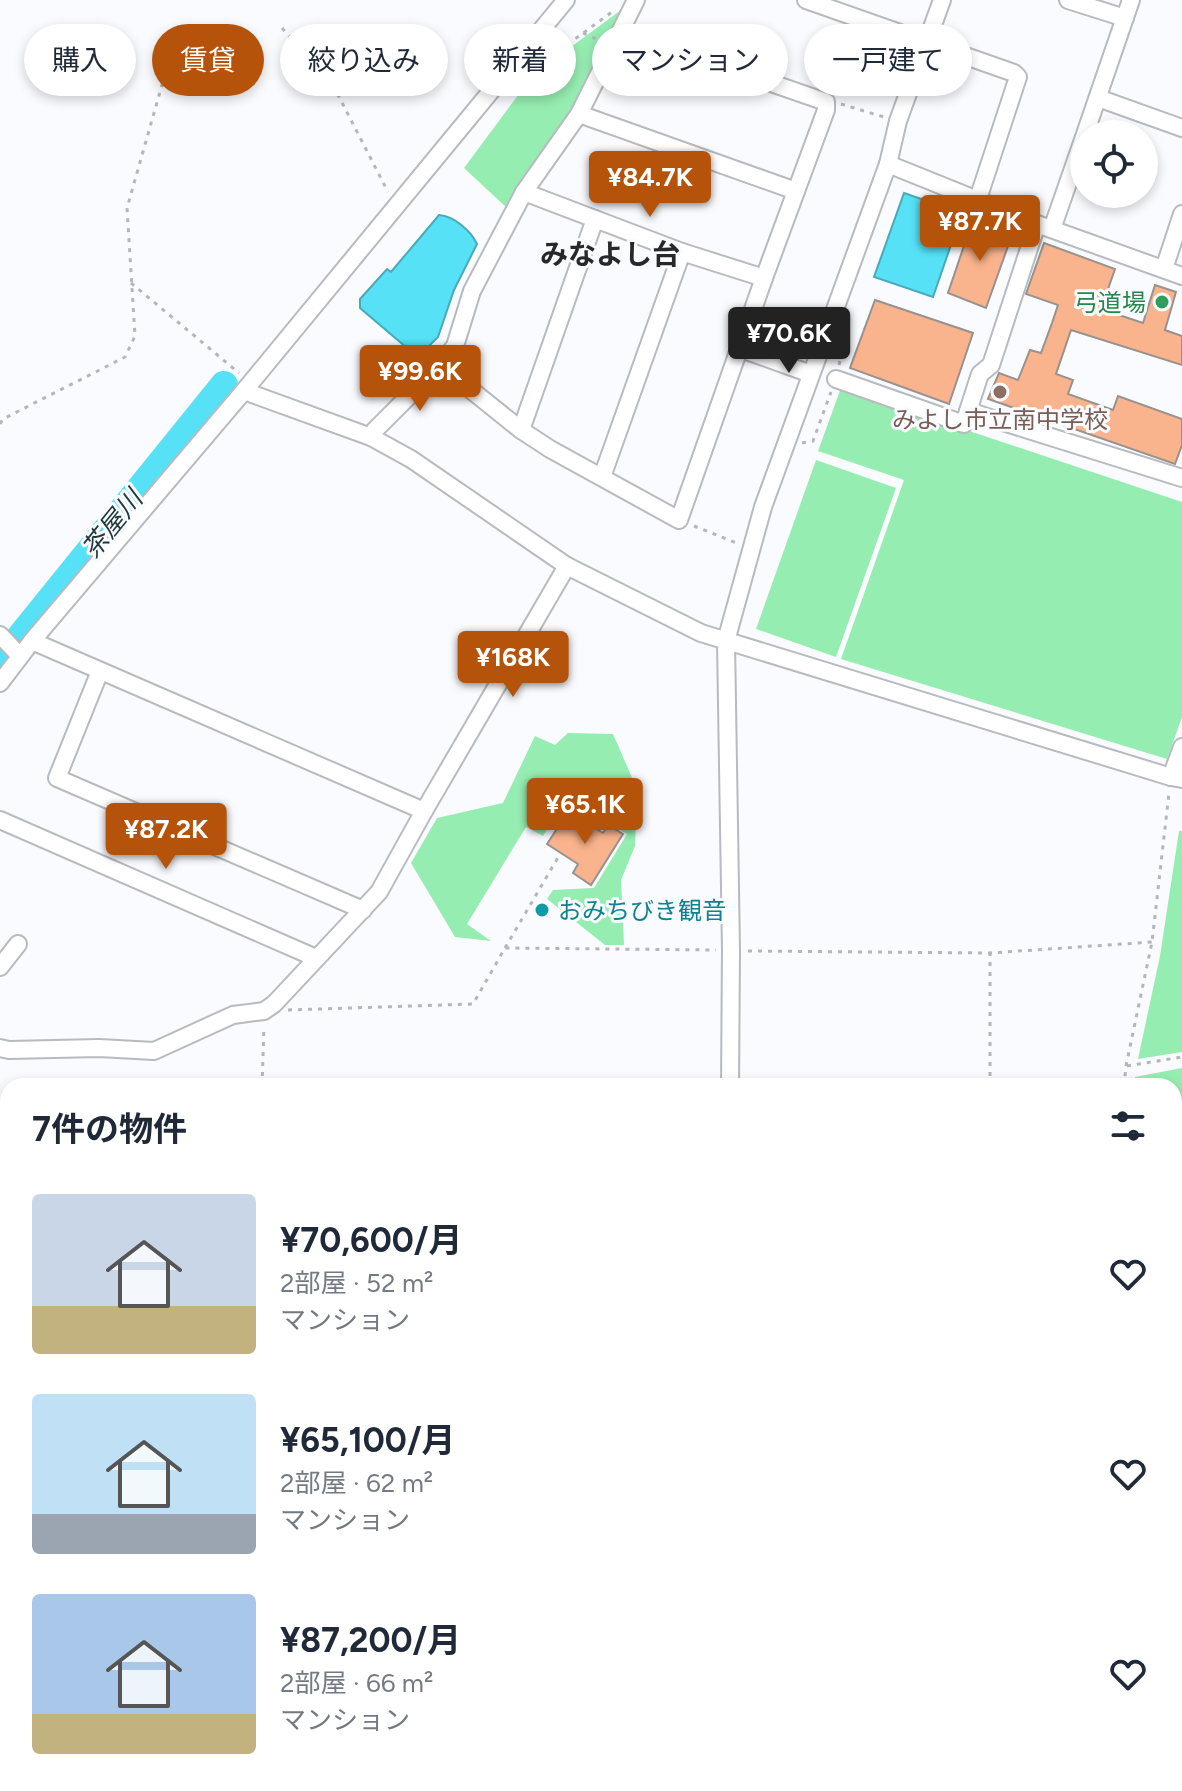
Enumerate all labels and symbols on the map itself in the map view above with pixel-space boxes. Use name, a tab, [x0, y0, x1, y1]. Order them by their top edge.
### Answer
pin: ¥84.7K	[585, 151, 715, 219]
pin: ¥87.7K	[915, 195, 1045, 263]
district label: みなよし台	[540, 237, 680, 271]
place label: 弓道場	[1074, 288, 1146, 317]
marker: 弓道場	[1153, 293, 1171, 311]
pin: ¥70.6K	[724, 307, 854, 375]
pin: ¥99.6K	[355, 345, 485, 413]
marker: みよし市立南中学校	[991, 383, 1009, 401]
place label: みよし市立南中学校	[892, 405, 1108, 434]
water label: 茶屋川	[75, 481, 151, 564]
pin: ¥168K	[457, 631, 569, 699]
pin: ¥65.1K	[520, 778, 650, 846]
pin: ¥87.2K	[101, 803, 231, 871]
place label: おみちびき観音	[558, 896, 726, 925]
marker: おみちびき観音	[533, 901, 551, 919]

